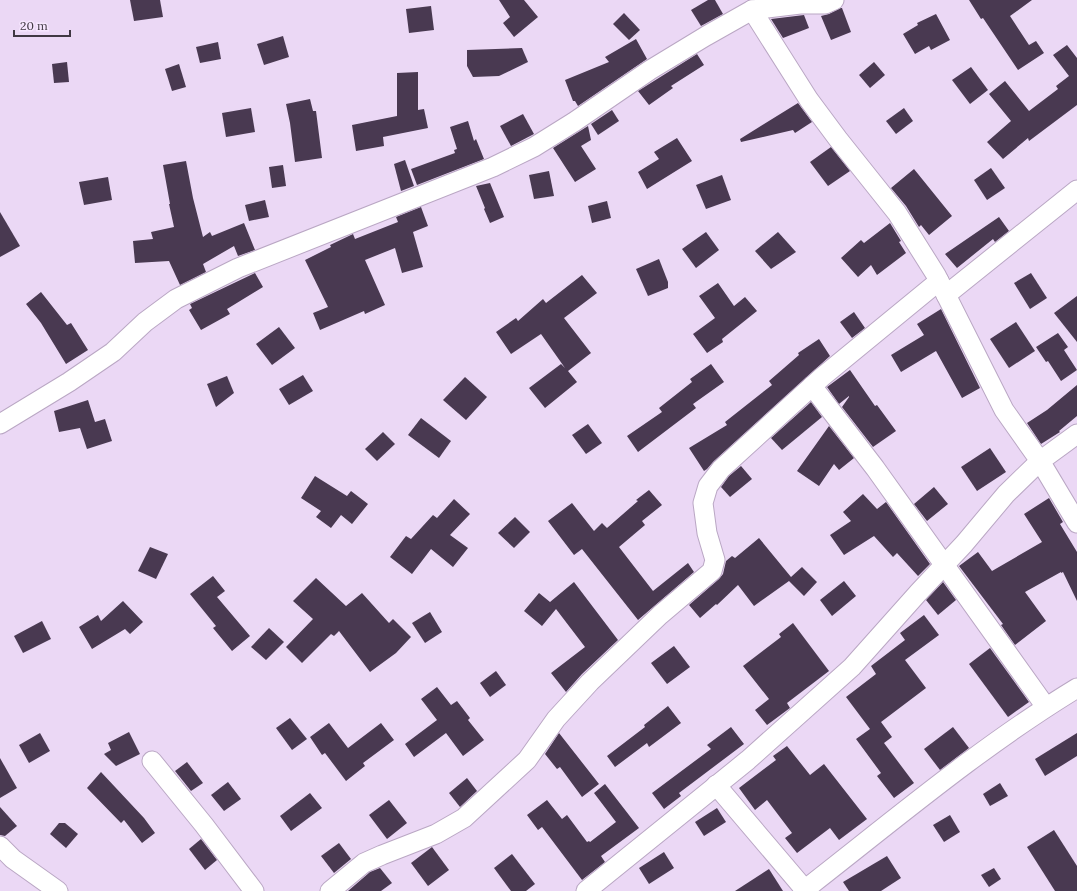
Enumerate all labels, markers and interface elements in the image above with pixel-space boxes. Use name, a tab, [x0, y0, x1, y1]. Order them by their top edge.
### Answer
scale bar	[14, 12, 70, 38]
text: 20 m	[20, 18, 48, 33]

